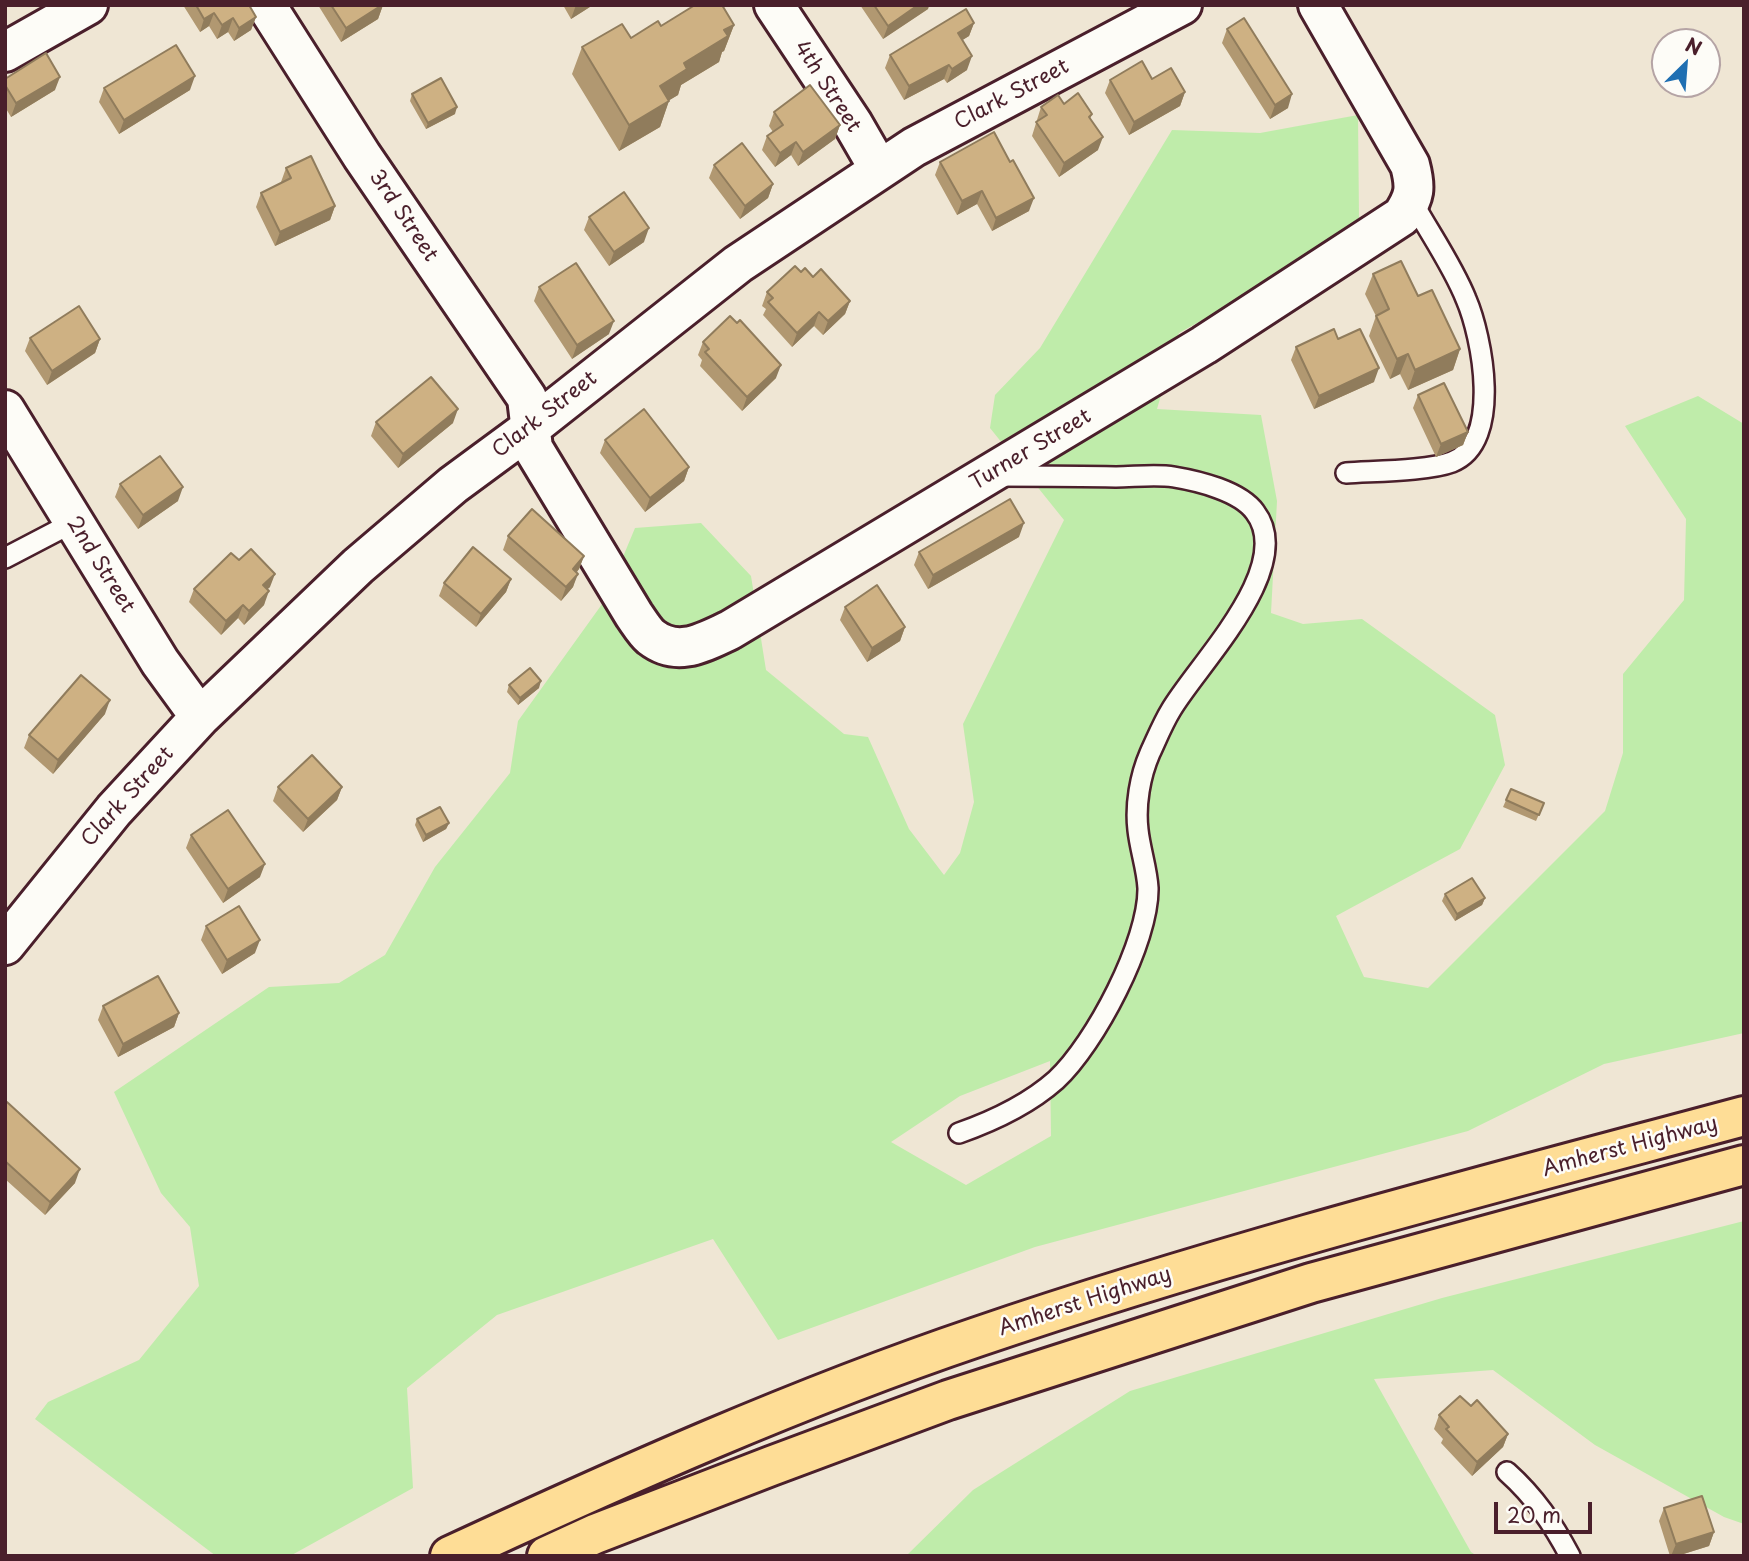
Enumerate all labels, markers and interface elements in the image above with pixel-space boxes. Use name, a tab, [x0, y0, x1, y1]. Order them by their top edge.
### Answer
north arrow	[1651, 28, 1721, 98]
text: N	[1681, 30, 1707, 62]
street label: 4th Street	[788, 37, 866, 137]
street label: Clark Street	[950, 54, 1074, 136]
street label: 3rd Street	[363, 165, 443, 267]
street label: Clark Street	[488, 366, 602, 464]
street label: Turner Street	[966, 404, 1096, 496]
street label: 2nd Street	[60, 512, 140, 618]
street label: Clark Street	[76, 742, 180, 852]
street label: Amherst Highway	[1540, 1112, 1720, 1182]
street label: Amherst Highway	[995, 1262, 1175, 1342]
scale bar	[1497, 1488, 1595, 1532]
text: 20 m	[1507, 1498, 1561, 1530]

